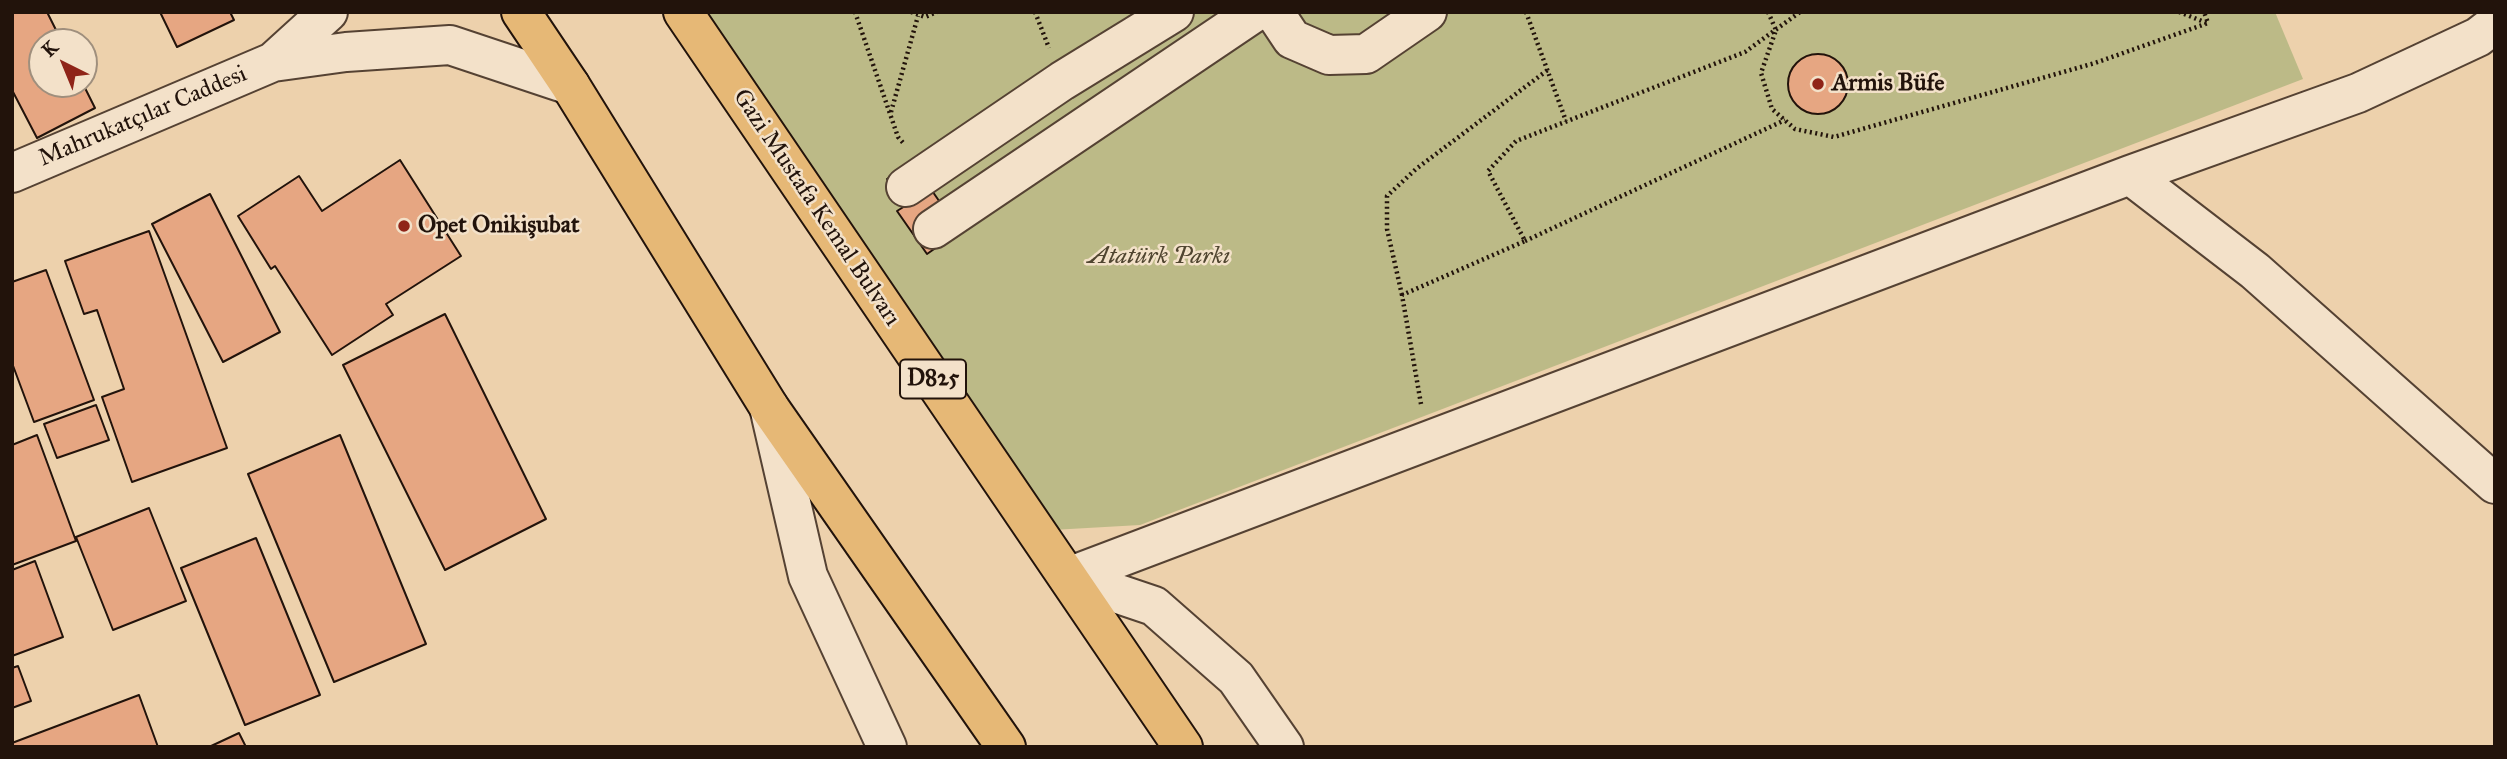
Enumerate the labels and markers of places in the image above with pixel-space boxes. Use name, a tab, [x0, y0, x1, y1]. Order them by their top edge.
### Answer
place label: Armis Büfe	[1832, 70, 1944, 98]
marker: Armis Büfe	[1810, 76, 1826, 92]
place label: Opet Onikişubat	[418, 212, 579, 240]
marker: Opet Onikişubat	[396, 218, 412, 234]

